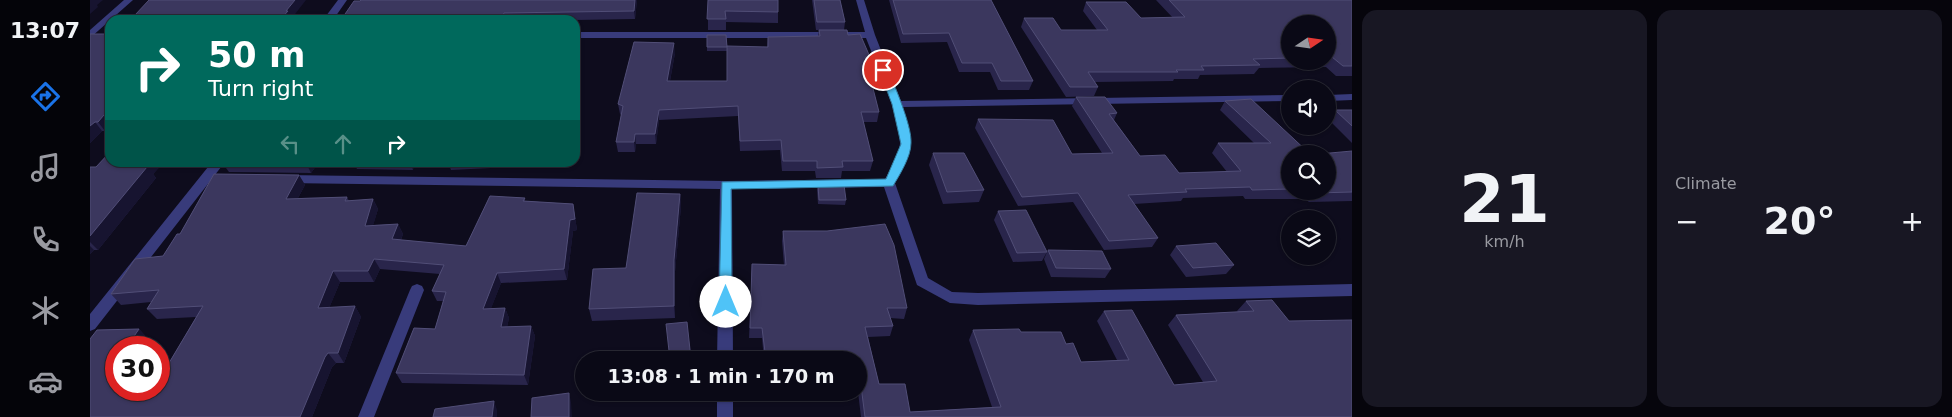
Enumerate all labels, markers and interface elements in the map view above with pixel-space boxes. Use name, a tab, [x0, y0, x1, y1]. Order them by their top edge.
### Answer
north arrow	[1281, 15, 1336, 70]
map controls	[1281, 15, 1336, 265]
text: 13:07	[10, 18, 80, 43]
icon: right	[125, 35, 190, 100]
text: 50 m	[208, 35, 305, 75]
pin	[862, 49, 904, 91]
icon: arrive	[869, 56, 897, 84]
text: Turn right	[208, 76, 313, 101]
icon: directions	[28, 79, 63, 114]
button: sound	[1281, 80, 1336, 135]
icon: left	[276, 130, 304, 158]
icon: ahead	[329, 130, 357, 158]
icon: right	[382, 130, 410, 158]
button: search	[1281, 145, 1336, 200]
icon: music	[28, 150, 63, 185]
text: 21	[1459, 162, 1550, 237]
text: Climate	[1675, 174, 1737, 193]
text: 20°	[1764, 199, 1835, 243]
text: −	[1675, 205, 1698, 238]
text: +	[1901, 205, 1924, 238]
button: layers	[1281, 210, 1336, 265]
icon: phone	[28, 222, 63, 257]
text: km/h	[1484, 232, 1525, 251]
position arrow	[699, 275, 751, 327]
icon: climate	[28, 293, 63, 328]
speed limit sign: 30	[105, 336, 170, 401]
icon: car	[28, 364, 63, 399]
text: 13:08 · 1 min · 170 m	[607, 365, 835, 387]

